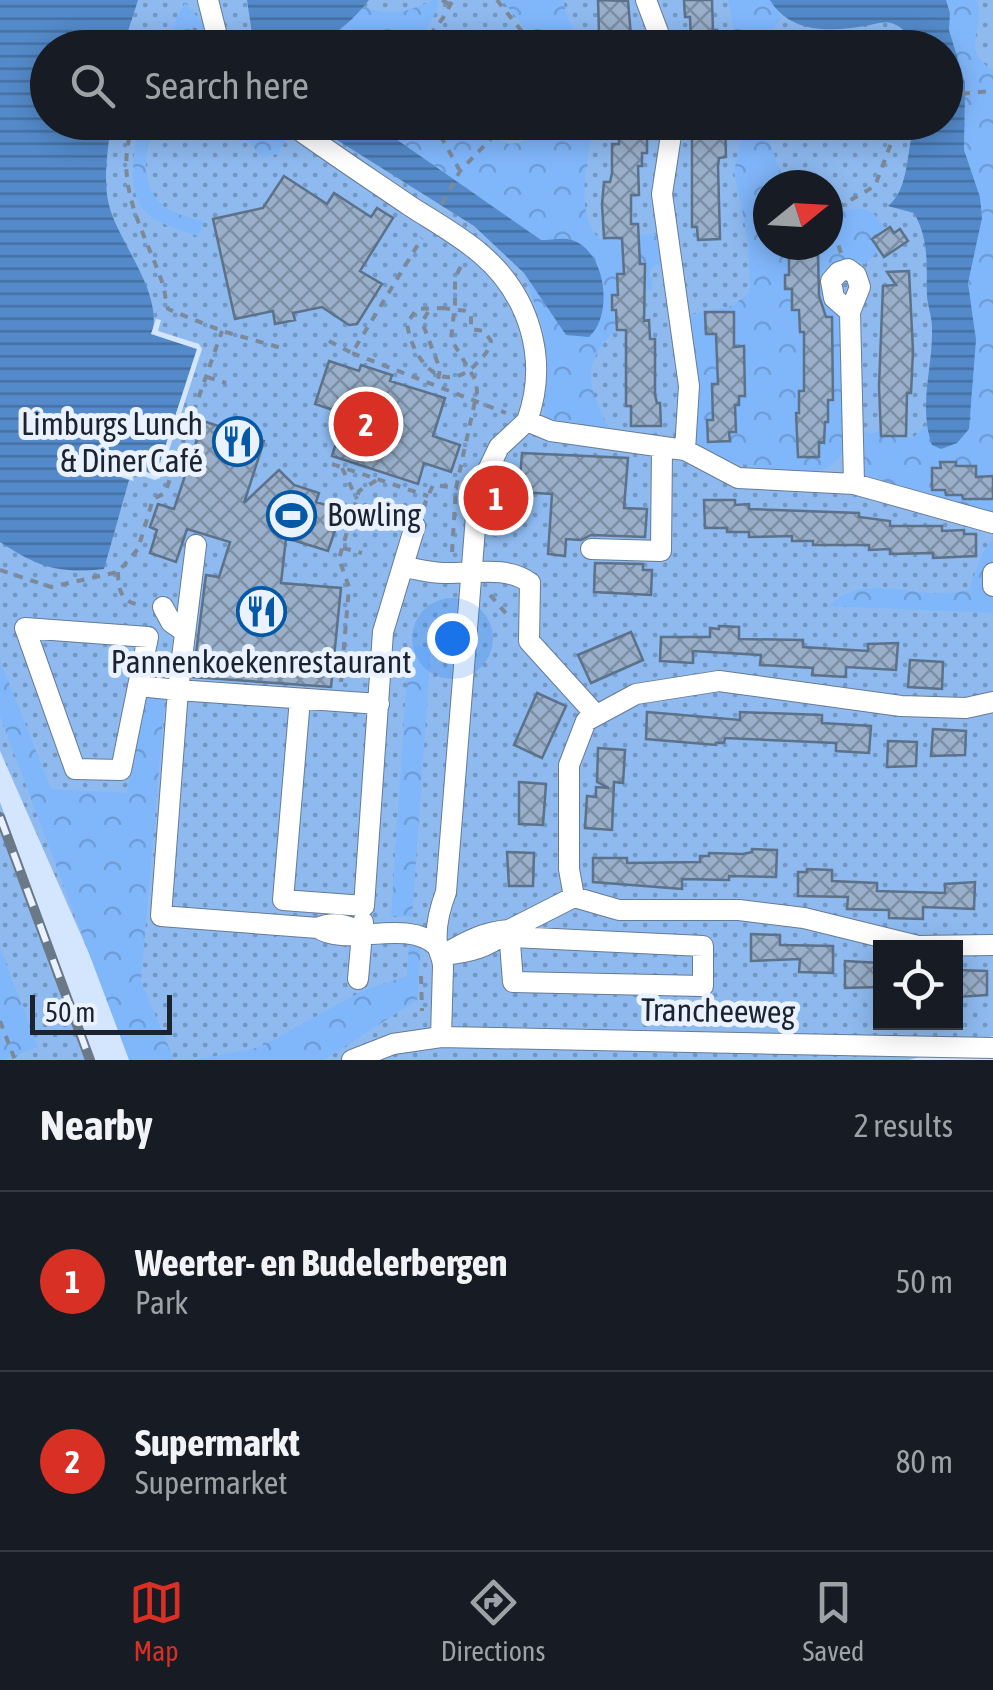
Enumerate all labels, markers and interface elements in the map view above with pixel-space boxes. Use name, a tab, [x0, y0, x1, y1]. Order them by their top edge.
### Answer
search box	[30, 30, 963, 140]
icon: search	[65, 58, 120, 113]
text: Search here	[145, 64, 309, 107]
north arrow	[753, 170, 843, 260]
pin: 2	[334, 386, 398, 462]
place label: Limburgs Lunch & Diner Café	[21, 405, 203, 479]
restaurant icon: Limburgs Lunch & Diner Café	[212, 416, 264, 468]
pin: 1	[464, 460, 528, 536]
sports icon: Bowling	[266, 489, 318, 541]
place label: Bowling	[327, 496, 421, 533]
restaurant icon: Pannenkoekenrestaurant	[235, 586, 287, 638]
your location	[427, 613, 478, 664]
place label: Pannenkoekenrestaurant	[111, 643, 411, 680]
map controls	[873, 940, 963, 1030]
button: locate	[873, 940, 963, 1030]
scale bar	[30, 990, 172, 1034]
street label: Trancheeweg	[641, 991, 796, 1030]
text: 50 m	[45, 996, 95, 1028]
text: Nearby	[40, 1101, 153, 1149]
text: 2 results	[854, 1107, 953, 1144]
text: Weerter- en Budelerbergen	[135, 1241, 508, 1284]
text: 1	[65, 1263, 80, 1300]
text: 50 m	[895, 1263, 953, 1300]
text: Park	[135, 1284, 188, 1321]
text: Supermarkt	[135, 1421, 300, 1464]
text: 2	[65, 1443, 80, 1480]
text: 80 m	[895, 1443, 953, 1480]
text: Supermarket	[135, 1464, 288, 1501]
tab: Map	[129, 1575, 184, 1667]
tab: Directions	[441, 1575, 545, 1667]
tab: Saved	[803, 1575, 864, 1667]

